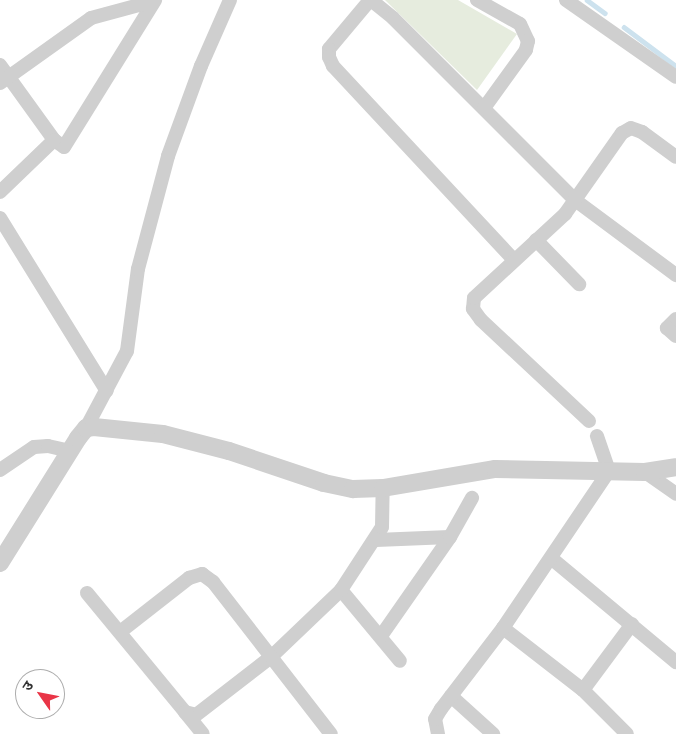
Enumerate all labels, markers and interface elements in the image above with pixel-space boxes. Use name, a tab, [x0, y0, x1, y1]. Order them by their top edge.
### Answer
north arrow	[15, 669, 65, 719]
text: उ	[18, 678, 37, 694]

